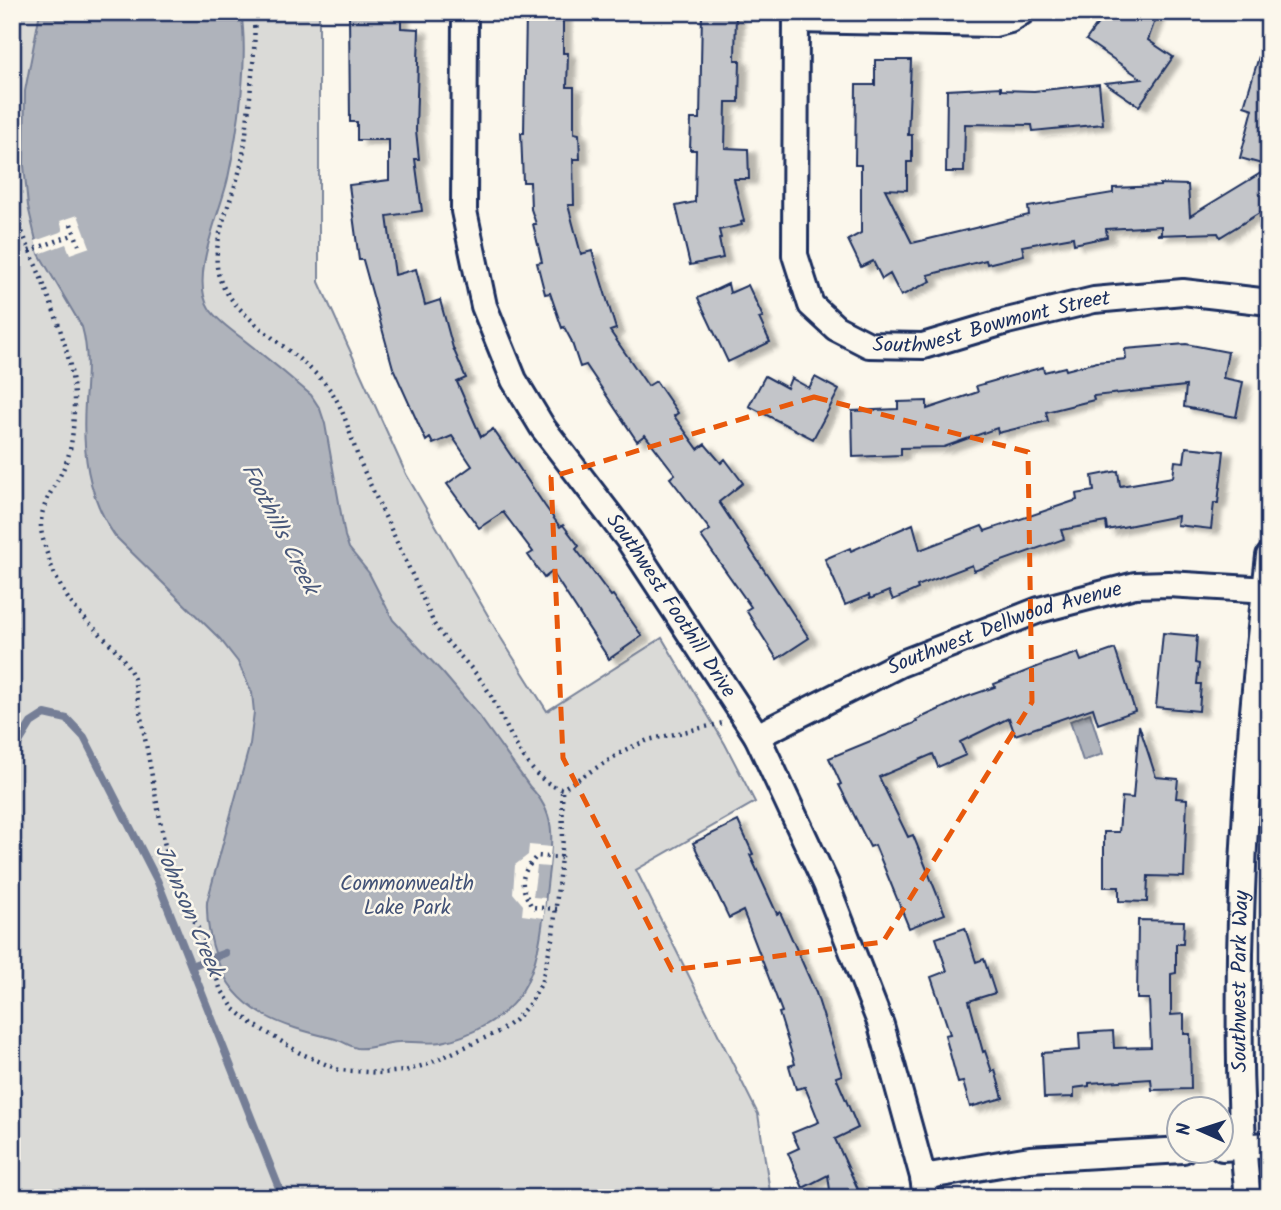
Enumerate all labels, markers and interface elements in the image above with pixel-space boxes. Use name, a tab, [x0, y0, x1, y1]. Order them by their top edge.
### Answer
street label: Southwest Bowmont Street	[872, 282, 1112, 362]
water label: Foothills Creek	[231, 457, 329, 604]
street label: Southwest Foothill Drive	[597, 506, 745, 705]
street label: Southwest Dellwood Avenue	[882, 572, 1126, 684]
water label: Johnson Creek	[144, 839, 233, 986]
park label: Commonwealth Lake Park	[340, 868, 474, 925]
street label: Southwest Park Way	[1223, 890, 1258, 1073]
north arrow	[1166, 1094, 1236, 1164]
text: N	[1170, 1122, 1200, 1136]

